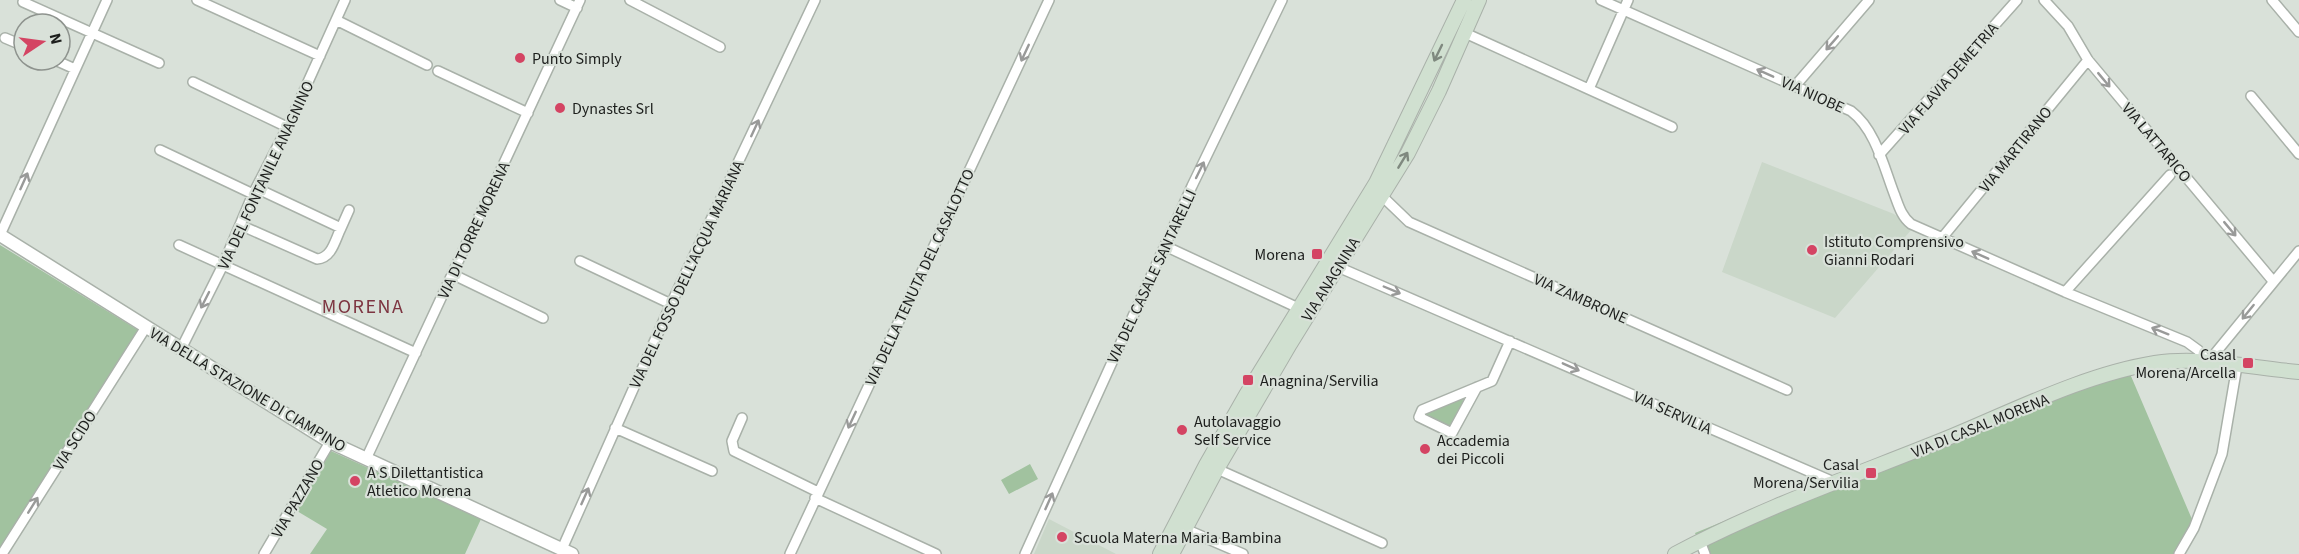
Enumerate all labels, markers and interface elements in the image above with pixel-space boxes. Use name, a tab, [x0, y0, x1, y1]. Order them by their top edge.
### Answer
north arrow	[12, 12, 72, 72]
street label: VIA FLAVIA DEMETRIA	[1894, 18, 2004, 139]
text: N	[44, 31, 68, 47]
one-way arrow	[1825, 35, 1839, 50]
one-way arrow	[1018, 43, 1030, 61]
one-way arrow	[1432, 43, 1444, 61]
place label: Punto Simply	[532, 48, 622, 70]
marker: Punto Simply	[513, 51, 527, 65]
one-way arrow	[1756, 67, 1774, 78]
street label: VIA NIOBE	[1777, 71, 1848, 119]
one-way arrow	[2098, 72, 2111, 88]
street label: VIA DEL FONTANILE ANAGNINO	[212, 77, 319, 273]
place label: Dynastes Srl	[572, 98, 654, 120]
street label: VIA LATTARICO	[2116, 98, 2196, 187]
marker: Dynastes Srl	[553, 101, 567, 115]
street label: VIA MARTIRANO	[1974, 102, 2057, 197]
one-way arrow	[749, 120, 761, 138]
one-way arrow	[1398, 152, 1410, 169]
street label: VIA DEL FOSSO DELL'ACQUA MARIANA	[624, 157, 750, 392]
street label: VIA DI TORRE MORENA	[432, 158, 516, 303]
one-way arrow	[1194, 162, 1206, 180]
street label: VIA DELLA TENUTA DEL CASALOTTO	[860, 165, 980, 389]
one-way arrow	[19, 173, 30, 191]
street label: VIA DEL CASALE SANTARELLI	[1102, 186, 1202, 367]
one-way arrow	[2223, 221, 2237, 236]
place label: Istituto Comprensivo Gianni Rodari	[1824, 231, 1964, 271]
street label: VIA ANAGNINA	[1296, 233, 1366, 326]
marker: Istituto Comprensivo Gianni Rodari	[1805, 243, 1819, 257]
place label: Morena	[1255, 244, 1305, 266]
marker: Morena	[1310, 247, 1324, 261]
one-way arrow	[1972, 248, 1990, 260]
street label: VIA ZAMBRONE	[1530, 268, 1631, 330]
one-way arrow	[1382, 285, 1400, 296]
one-way arrow	[199, 291, 211, 309]
district label: MORENA	[322, 293, 404, 321]
one-way arrow	[2242, 304, 2255, 320]
street label: VIA DELLA STAZIONE DI CIAMPINO	[145, 322, 350, 457]
one-way arrow	[2151, 325, 2170, 336]
place label: Casal Morena/Arcella	[2135, 344, 2236, 384]
marker: Casal Morena/Arcella	[2241, 356, 2255, 370]
one-way arrow	[1561, 362, 1579, 373]
place label: Anagnina/Servilia	[1260, 370, 1379, 392]
marker: Anagnina/Servilia	[1241, 373, 1255, 387]
street label: VIA SERVILIA	[1630, 386, 1716, 440]
street label: VIA DI CASAL MORENA	[1908, 388, 2053, 464]
street label: VIA SCIDO	[48, 406, 102, 475]
one-way arrow	[846, 410, 858, 428]
place label: Autolavaggio Self Service	[1194, 411, 1281, 451]
marker: Autolavaggio Self Service	[1175, 423, 1189, 437]
place label: Accademia dei Piccoli	[1437, 430, 1510, 470]
marker: Accademia dei Piccoli	[1418, 442, 1432, 456]
place label: Casal Morena/Servilia	[1753, 454, 1859, 494]
street label: VIA PAZZANO	[266, 455, 329, 542]
place label: A S Dilettantistica Atletico Morena	[367, 462, 484, 502]
marker: Casal Morena/Servilia	[1864, 466, 1878, 480]
marker: A S Dilettantistica Atletico Morena	[348, 474, 362, 488]
one-way arrow	[580, 487, 591, 505]
one-way arrow	[1044, 492, 1055, 510]
one-way arrow	[27, 497, 39, 513]
place label: Scuola Materna Maria Bambina	[1074, 527, 1282, 549]
marker: Scuola Materna Maria Bambina	[1055, 530, 1069, 544]

